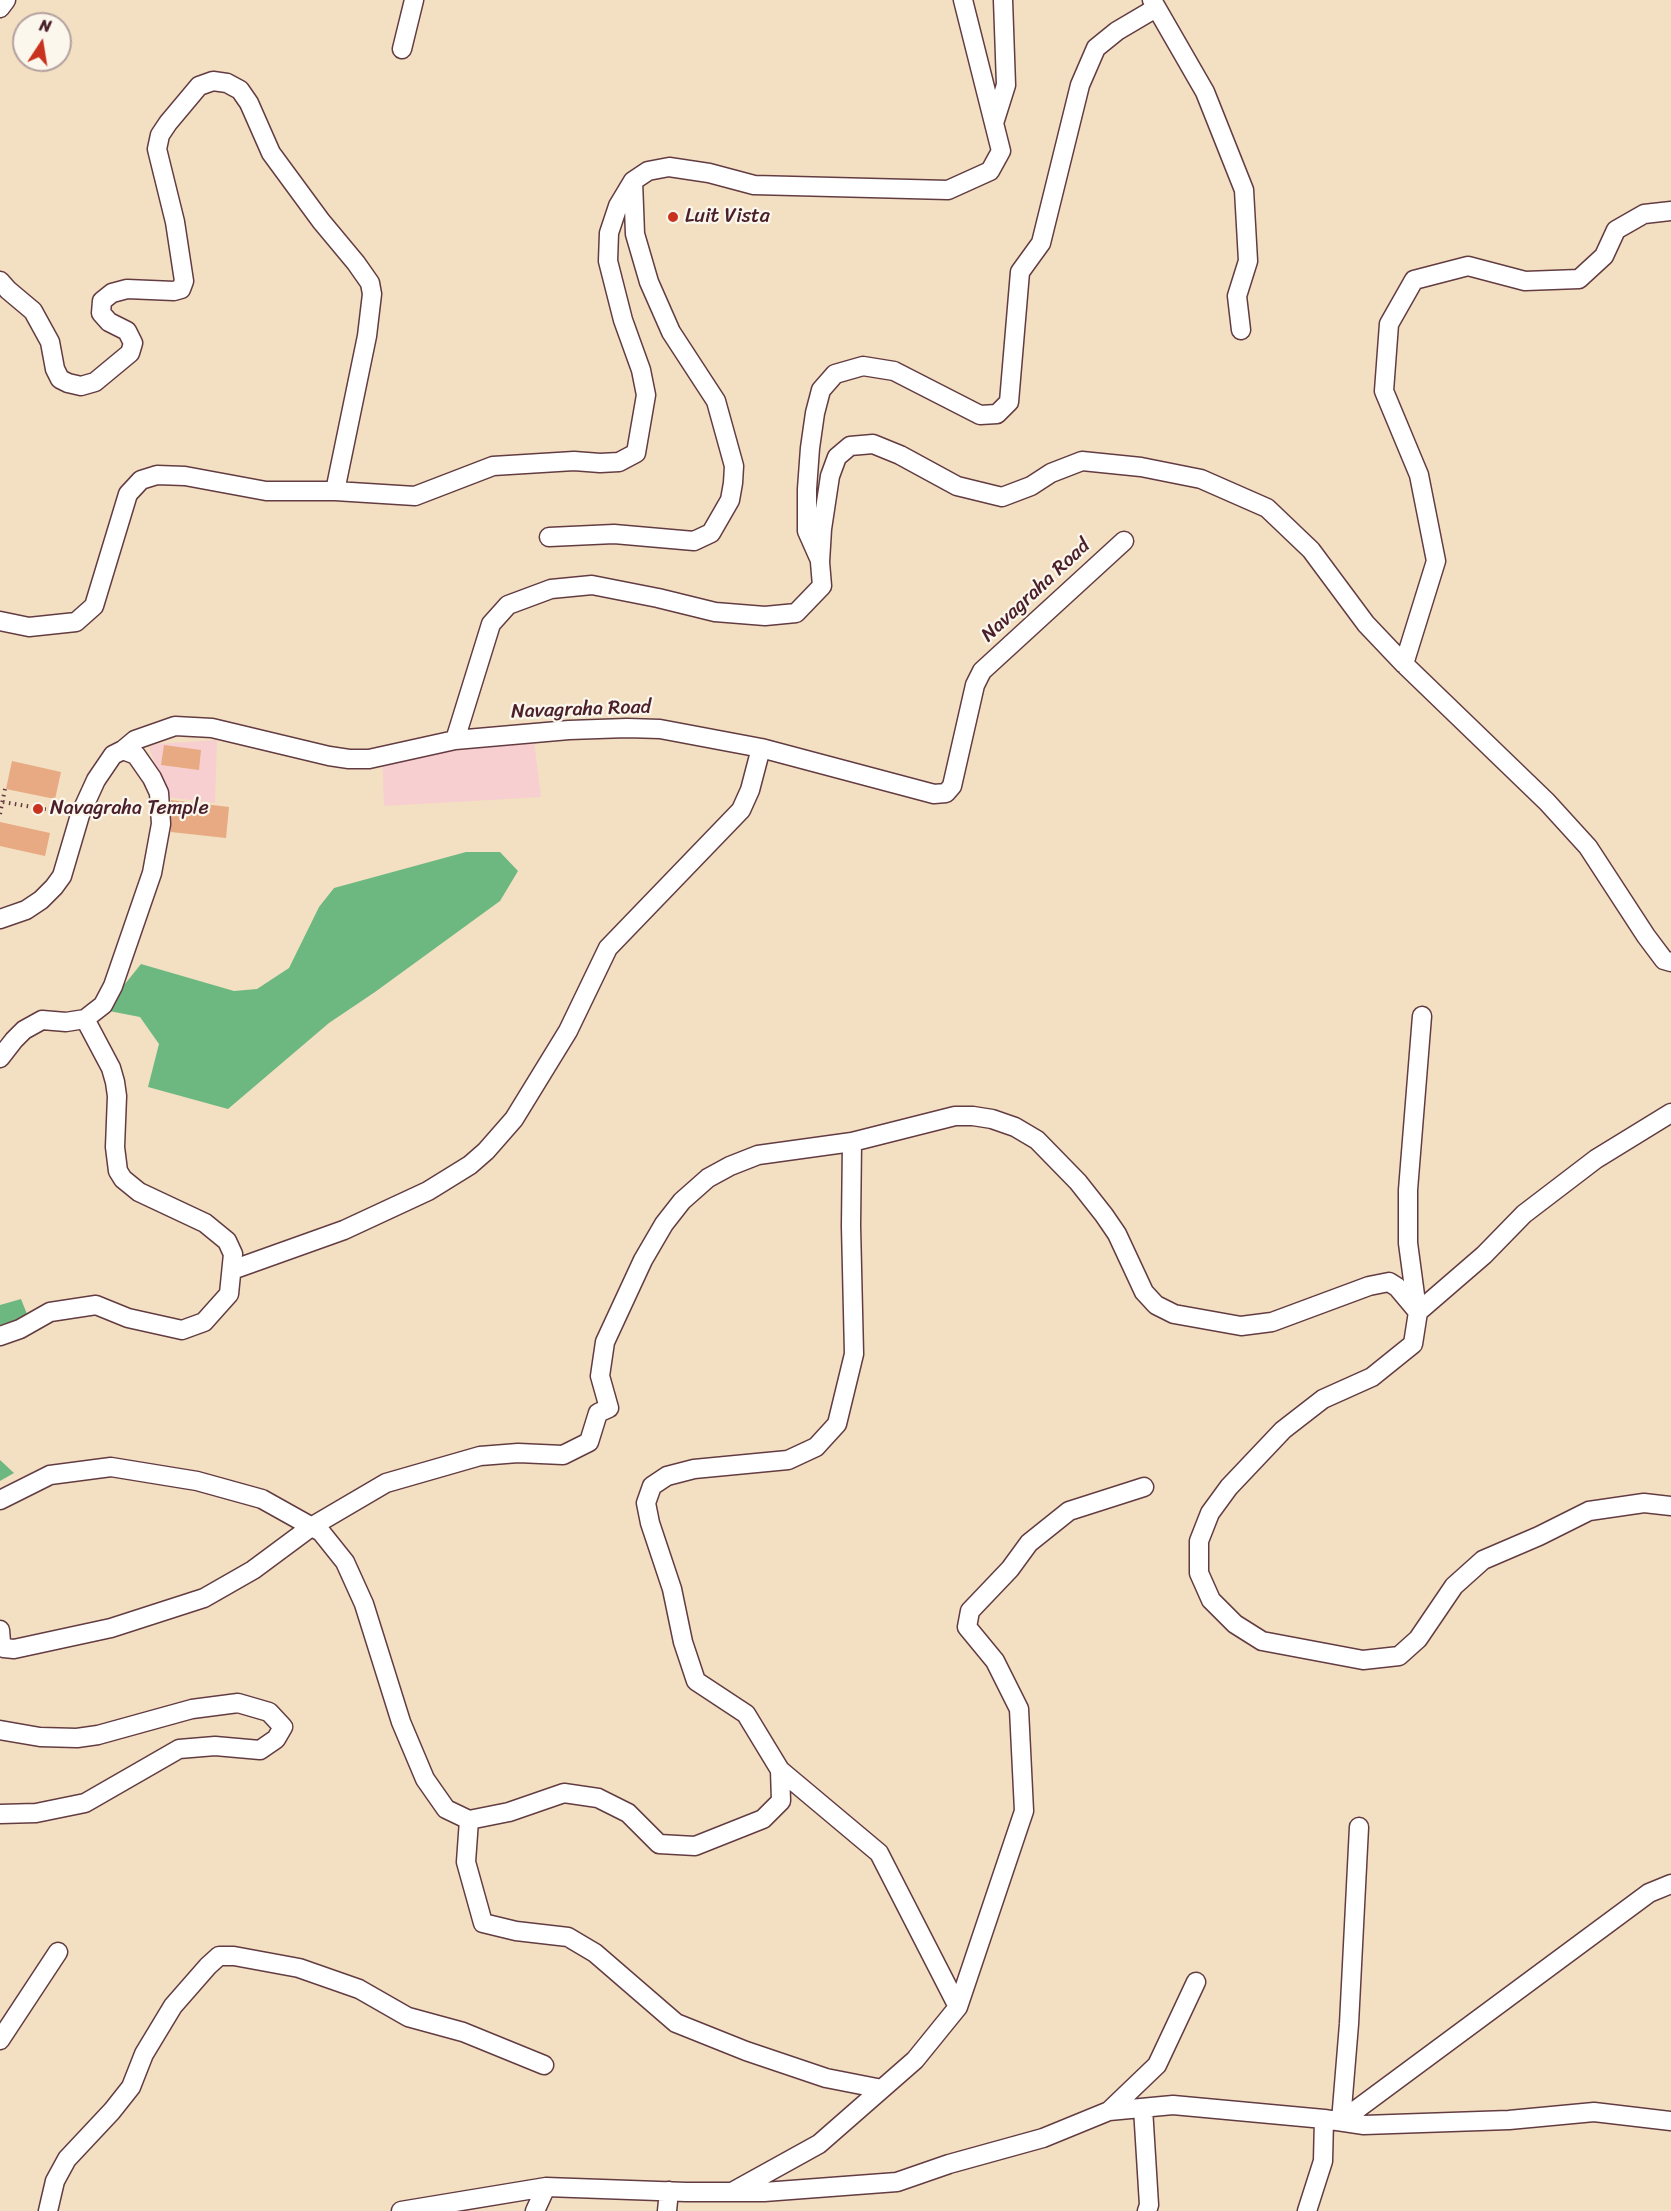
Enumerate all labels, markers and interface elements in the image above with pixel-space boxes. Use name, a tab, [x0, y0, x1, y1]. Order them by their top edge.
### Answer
text: N	[37, 11, 54, 41]
north arrow	[12, 12, 72, 72]
place label: Luit Vista	[685, 205, 770, 229]
marker: Luit Vista	[666, 210, 680, 224]
street label: Navagraha Road	[977, 534, 1095, 648]
street label: Navagraha Road	[511, 696, 651, 724]
place label: Navagraha Temple	[50, 797, 209, 821]
marker: Navagraha Temple	[31, 802, 45, 816]

